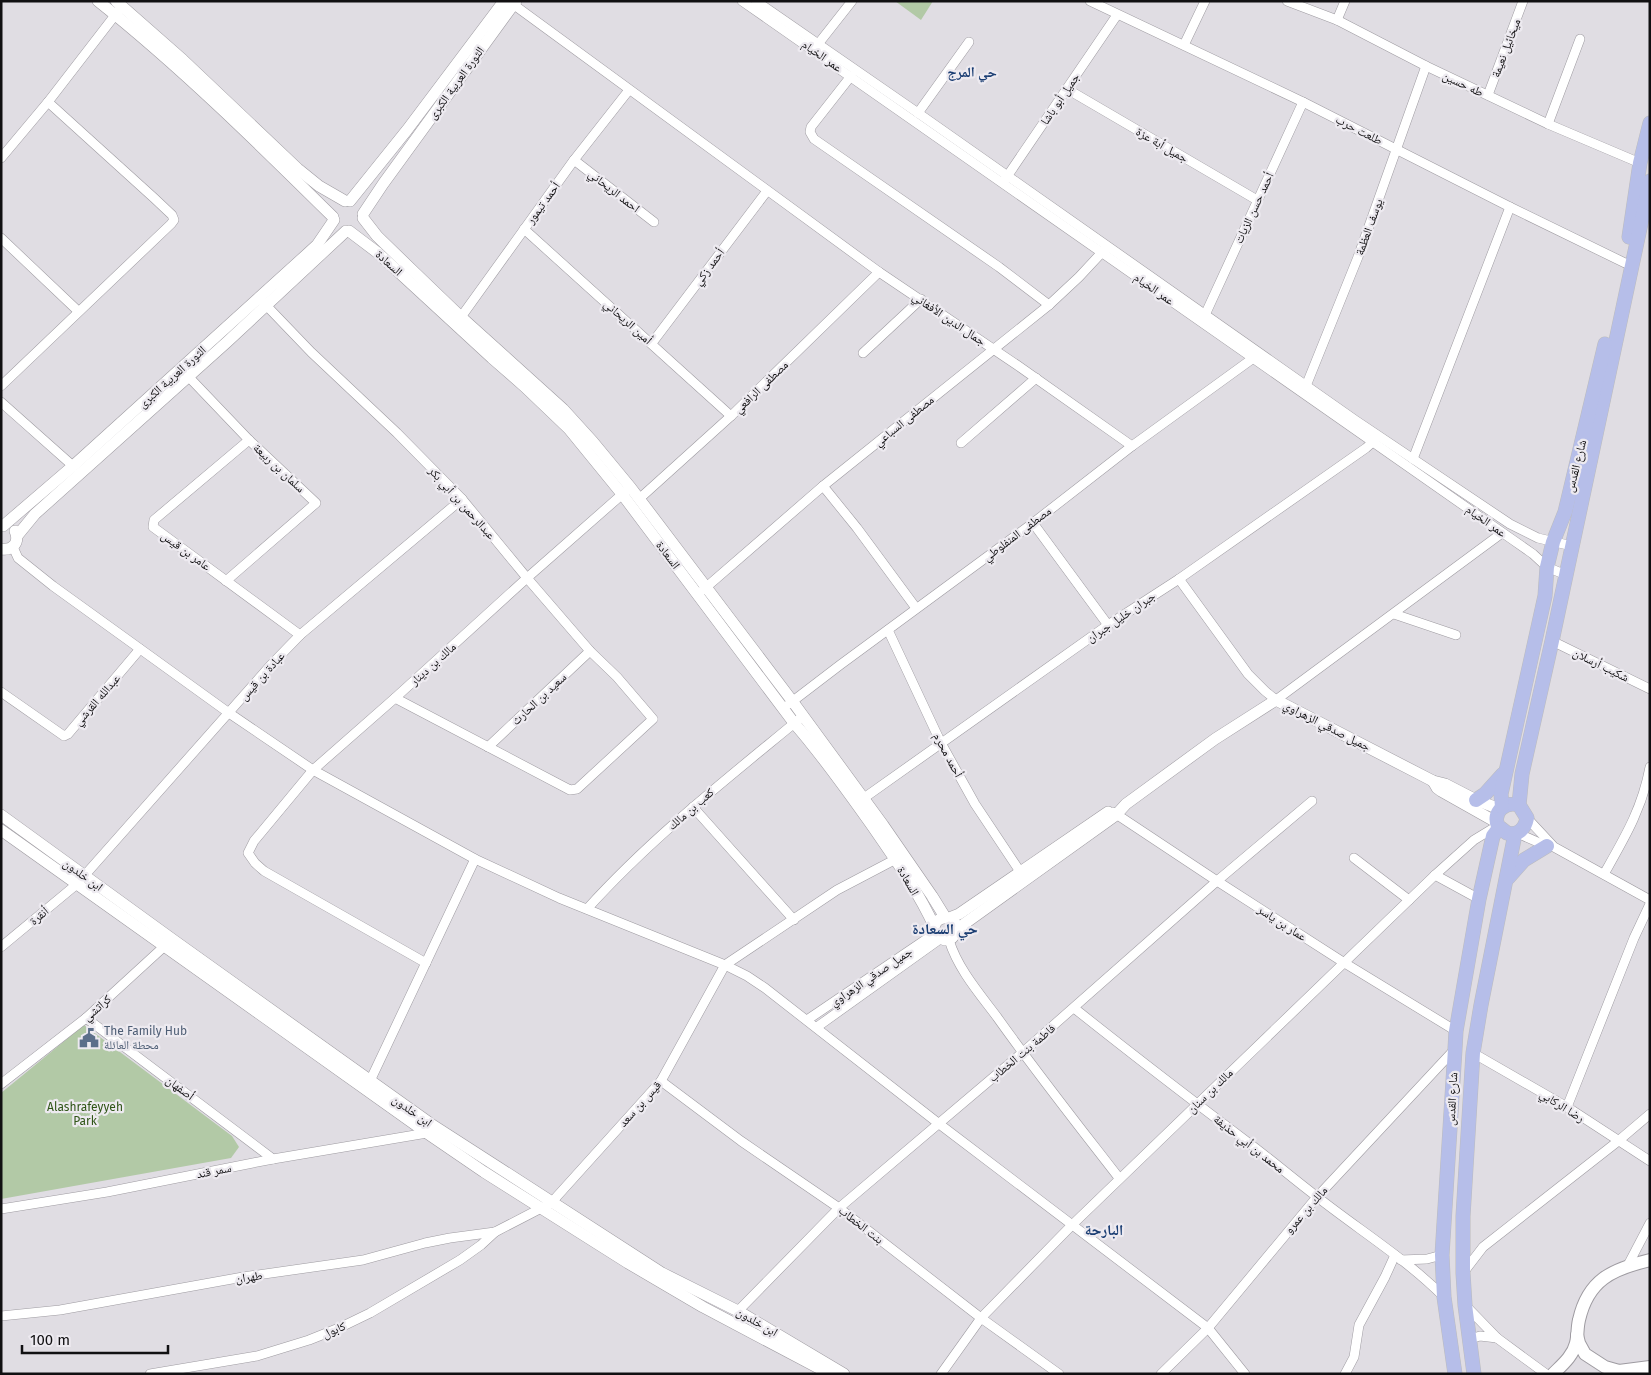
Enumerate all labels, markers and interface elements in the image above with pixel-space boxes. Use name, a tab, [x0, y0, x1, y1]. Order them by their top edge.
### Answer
street label: ميخائيل نعيمة	[1488, 17, 1524, 79]
street label: عمر الخيام	[799, 37, 845, 76]
street label: الثورة العربية الكبرى	[425, 44, 487, 122]
district label: حي المرج	[947, 64, 997, 83]
street label: طه حسين	[1440, 68, 1486, 100]
street label: جميل أبو باشا	[1038, 70, 1083, 128]
street label: طلعت حرب	[1333, 112, 1385, 148]
street label: جميل أبة عزة	[1133, 125, 1191, 166]
street label: احمد الريحاني	[584, 167, 643, 218]
street label: أحمد حسن الزيات	[1231, 170, 1277, 246]
street label: أحمد تيمور	[523, 179, 563, 227]
street label: يوسف العظمة	[1352, 197, 1386, 257]
street label: أحمد زكي	[691, 246, 730, 290]
street label: السعادة	[373, 247, 405, 279]
street label: عمر الخيام	[1131, 270, 1177, 309]
street label: جمال الدين الأفغاني	[908, 289, 988, 351]
street label: أمين الريحاني	[599, 297, 655, 350]
street label: الثورة العربية الكبرى	[135, 343, 209, 411]
street label: مصطفى الرافعي	[731, 358, 793, 418]
street label: مصطفى السباعي	[871, 393, 939, 452]
street label: شارع القدس	[1563, 438, 1590, 494]
street label: سلمان بن ربيعة	[250, 441, 308, 496]
street label: عبدالرحمن بن أبي بكر	[423, 463, 498, 544]
street label: عمر الخيام	[1463, 502, 1509, 541]
street label: مصطفى المنفلوطي	[980, 504, 1056, 567]
street label: عامر بن قيس	[158, 528, 213, 574]
street label: السعادة	[653, 538, 683, 572]
street label: جبران خليل جبران	[1084, 589, 1159, 646]
street label: مالك بن دينار	[406, 640, 459, 689]
street label: شكيب أرسلان	[1571, 645, 1631, 685]
street label: عبادة بن قيس	[236, 649, 288, 703]
street label: سعيد بن الحارث	[509, 670, 570, 728]
street label: عبدالله القرشي	[71, 672, 125, 730]
street label: جميل صدقي الزهراوي	[1280, 698, 1373, 757]
street label: أحمد محرم	[930, 730, 966, 780]
street label: كعب بن مالك	[665, 785, 717, 833]
street label: ابن خلدون	[60, 856, 106, 894]
street label: السعادة	[894, 864, 922, 898]
street label: عمار بن ياسر	[1254, 902, 1309, 944]
street label: أنقرة	[27, 904, 51, 928]
district label: حي السعادة	[912, 920, 978, 941]
street label: جميل صدقي الزهراوي	[827, 944, 917, 1012]
street label: كراتشي	[80, 992, 116, 1026]
street label: فاطمة بنت الخطاب	[986, 1021, 1058, 1085]
place label: The Family Hub محطة العائلة	[104, 1024, 187, 1052]
public building icon: The Family Hub محطة العائلة	[78, 1027, 100, 1049]
street label: مالك بن سنان	[1184, 1066, 1236, 1116]
street label: شارع القدس	[1444, 1072, 1461, 1126]
street label: أصفهان	[163, 1073, 197, 1103]
street label: قيس بن سعد	[616, 1078, 664, 1130]
street label: رضا الركابي	[1535, 1087, 1587, 1128]
street label: ابن خلدون	[389, 1092, 435, 1130]
park label: Alashrafeyyeh Park	[47, 1100, 123, 1128]
street label: محمد بن أبي حذيفة	[1209, 1112, 1287, 1178]
street label: سمر قند	[195, 1161, 233, 1181]
street label: مالك بن عمرو	[1282, 1184, 1331, 1237]
street label: بنت الخطاب	[836, 1203, 886, 1247]
district label: البارحة	[1085, 1221, 1123, 1239]
street label: طهران	[235, 1268, 264, 1286]
street label: ابن خلدون	[734, 1305, 780, 1340]
street label: كابول	[320, 1319, 348, 1341]
scale bar	[22, 1322, 169, 1354]
text: 100 m	[30, 1331, 70, 1349]

